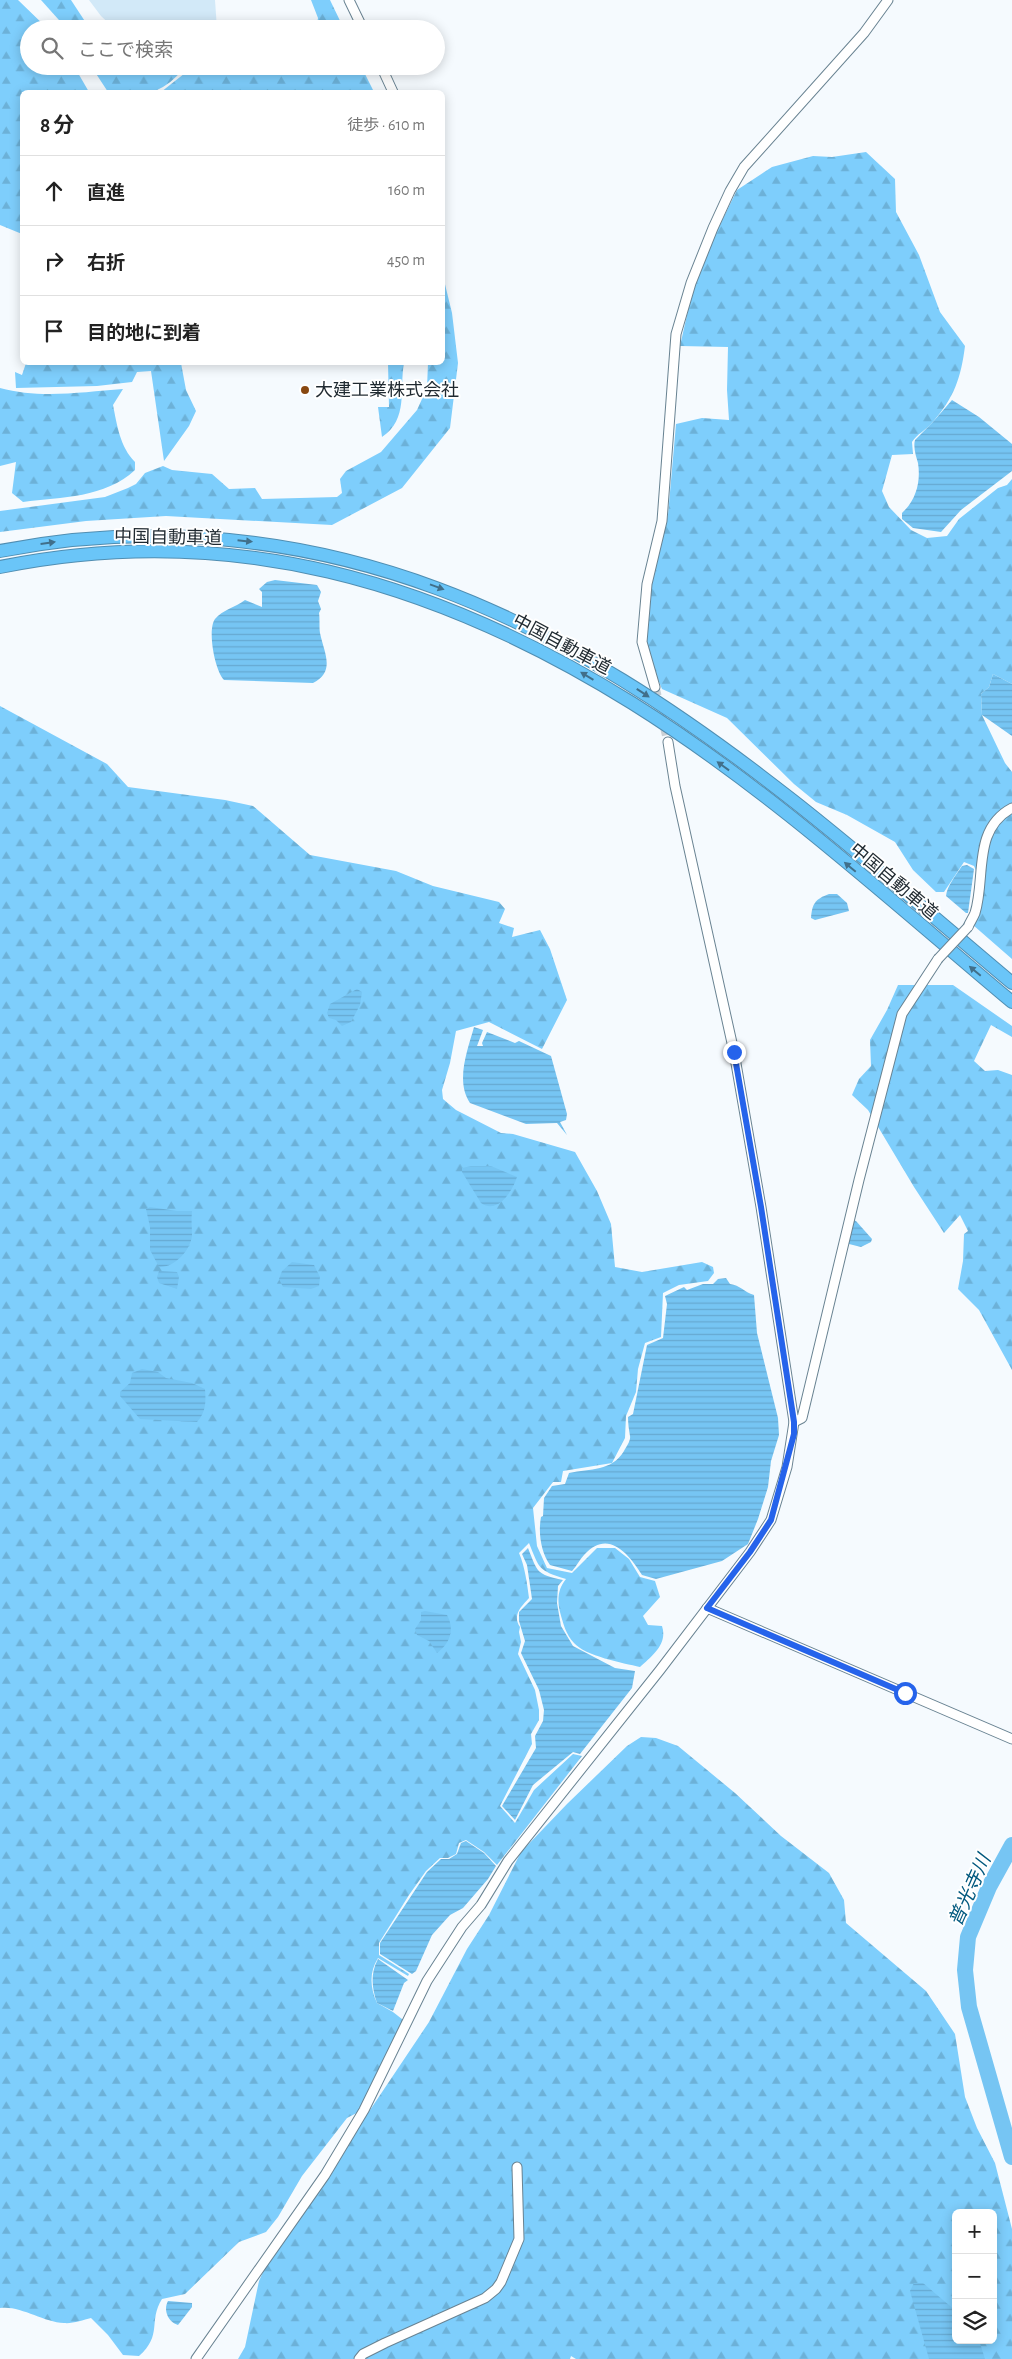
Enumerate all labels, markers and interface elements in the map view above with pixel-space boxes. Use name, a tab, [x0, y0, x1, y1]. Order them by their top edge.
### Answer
search box	[20, 20, 445, 75]
icon: search	[38, 34, 66, 62]
text: ここで検索	[78, 41, 173, 60]
text: 8 分	[40, 115, 75, 136]
text: 徒歩 · 610 m	[347, 117, 425, 133]
icon: ahead	[40, 177, 68, 205]
text: 160 m	[388, 182, 425, 198]
text: 直進	[87, 184, 125, 203]
icon: right	[40, 247, 68, 275]
text: 450 m	[387, 252, 425, 268]
text: 右折	[87, 254, 125, 273]
icon: arrive	[40, 317, 68, 345]
text: 目的地に到着	[87, 324, 201, 343]
place label: 大建工業株式会社	[315, 381, 459, 400]
marker: 大建工業株式会社	[299, 384, 311, 396]
street label: 中国自動車道	[114, 526, 222, 548]
one-way arrow	[237, 537, 253, 545]
one-way arrow	[40, 539, 56, 547]
one-way arrow	[429, 584, 444, 591]
street label: 中国自動車道	[510, 610, 614, 678]
one-way arrow	[581, 672, 594, 681]
one-way arrow	[636, 688, 650, 697]
one-way arrow	[716, 761, 730, 771]
street label: 中国自動車道	[846, 839, 942, 923]
one-way arrow	[844, 861, 857, 872]
one-way arrow	[969, 965, 981, 977]
route end	[723, 1041, 746, 1064]
route start	[894, 1682, 917, 1705]
water label: 普光寺川	[945, 1850, 995, 1929]
map controls	[952, 2209, 997, 2344]
button: +	[952, 2209, 997, 2254]
button: −	[952, 2254, 997, 2299]
button: layers	[952, 2299, 997, 2344]

